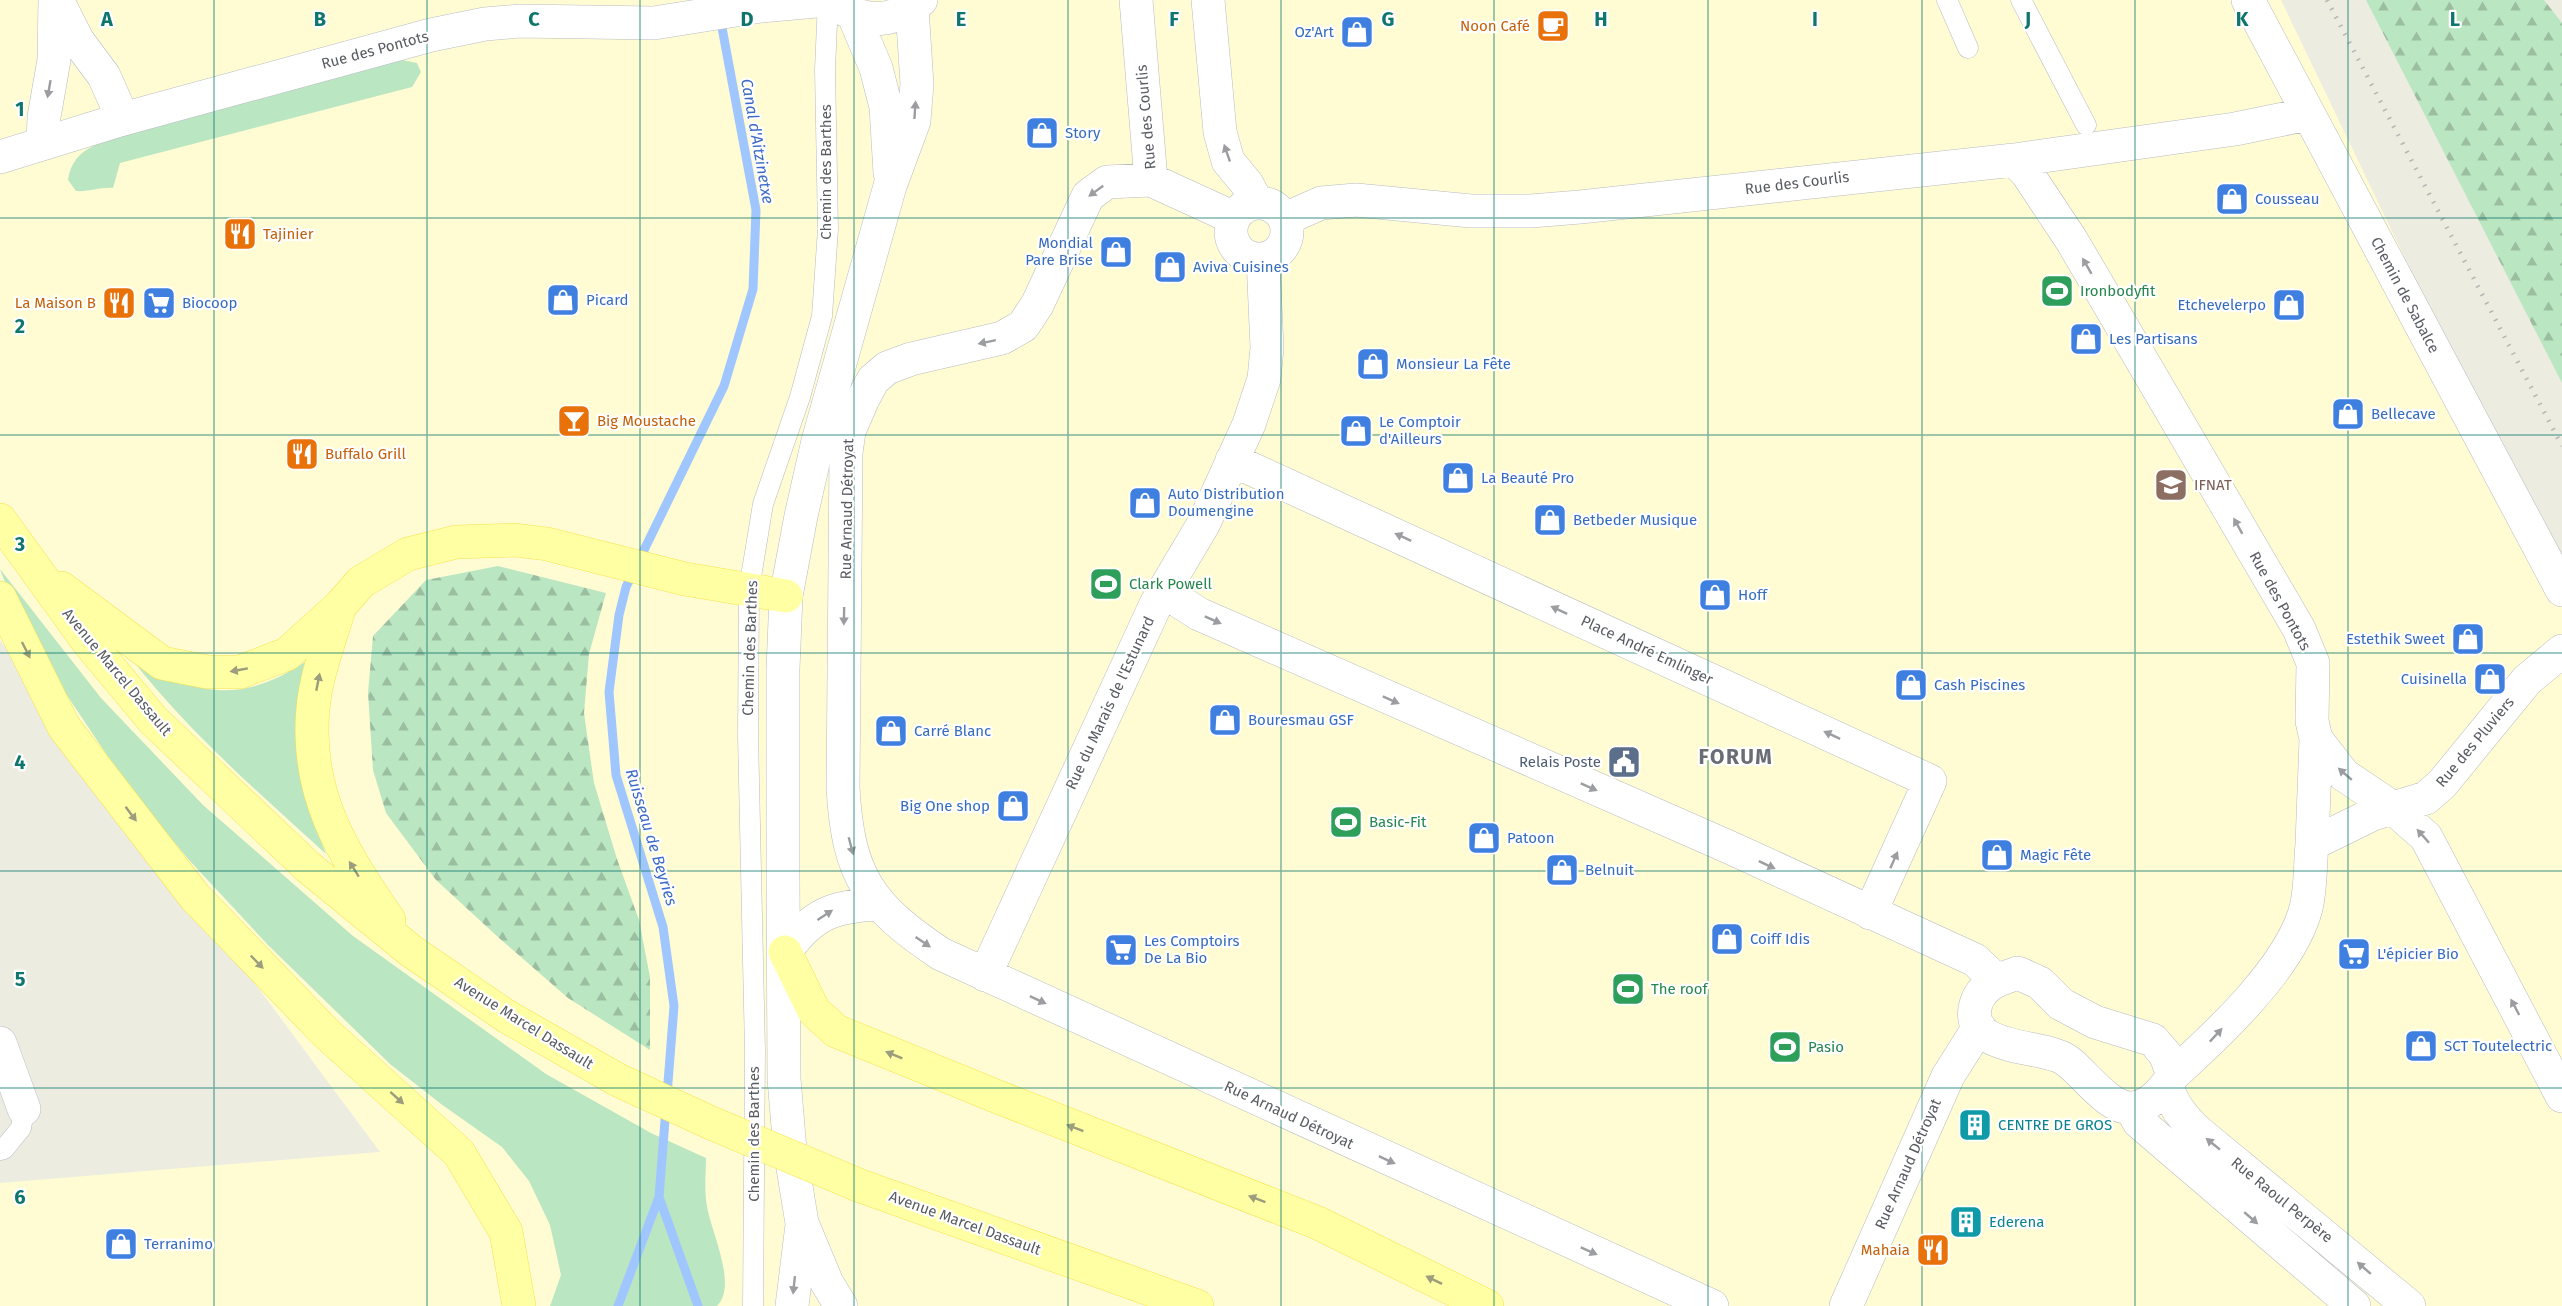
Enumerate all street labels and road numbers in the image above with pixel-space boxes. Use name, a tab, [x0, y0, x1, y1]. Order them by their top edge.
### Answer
street label: Rue des Pontots	[319, 27, 431, 73]
street label: Rue des Courlis	[1132, 64, 1160, 170]
street label: Chemin des Barthes	[817, 104, 835, 240]
street label: Rue des Courlis	[1744, 168, 1850, 198]
street label: Chemin de Sabalce	[2367, 234, 2443, 356]
street label: Rue Arnaud Détroyat	[837, 438, 857, 580]
street label: Rue des Pontots	[2245, 548, 2315, 654]
street label: Chemin des Barthes	[739, 580, 761, 716]
street label: Avenue Marcel Dassault	[59, 605, 176, 740]
street label: Place André Emlinger	[1578, 612, 1716, 689]
street label: Rue du Marais de l'Estunard	[1062, 614, 1158, 792]
street label: Rue des Pluviers	[2432, 693, 2518, 791]
street label: Avenue Marcel Dassault	[451, 973, 597, 1073]
street label: Chemin des Barthes	[745, 1066, 763, 1202]
street label: Rue Arnaud Détroyat	[1221, 1077, 1357, 1153]
street label: Rue Arnaud Détroyat	[1871, 1095, 1945, 1232]
street label: Rue Raoul Perpère	[2227, 1153, 2337, 1247]
street label: Avenue Marcel Dassault	[887, 1187, 1044, 1259]

